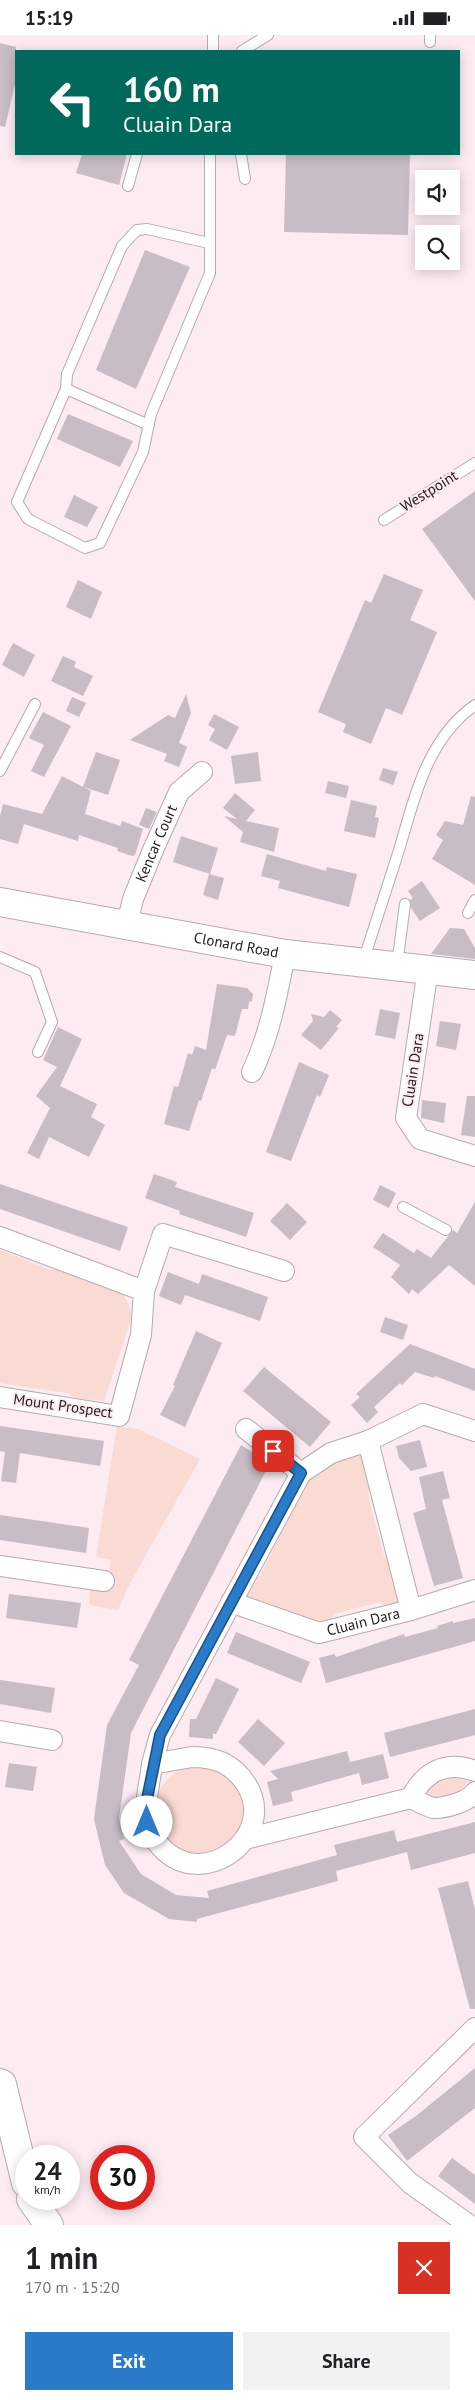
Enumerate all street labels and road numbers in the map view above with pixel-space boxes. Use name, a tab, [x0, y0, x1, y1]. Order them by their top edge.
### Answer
street label: Westpoint	[396, 465, 461, 516]
street label: Kencar Court	[131, 802, 181, 885]
street label: Clonard Road	[192, 928, 280, 962]
street label: Cluain Dara	[397, 1032, 428, 1108]
street label: Mount Prospect	[12, 1389, 114, 1422]
street label: Cluain Dara	[325, 1603, 402, 1640]

